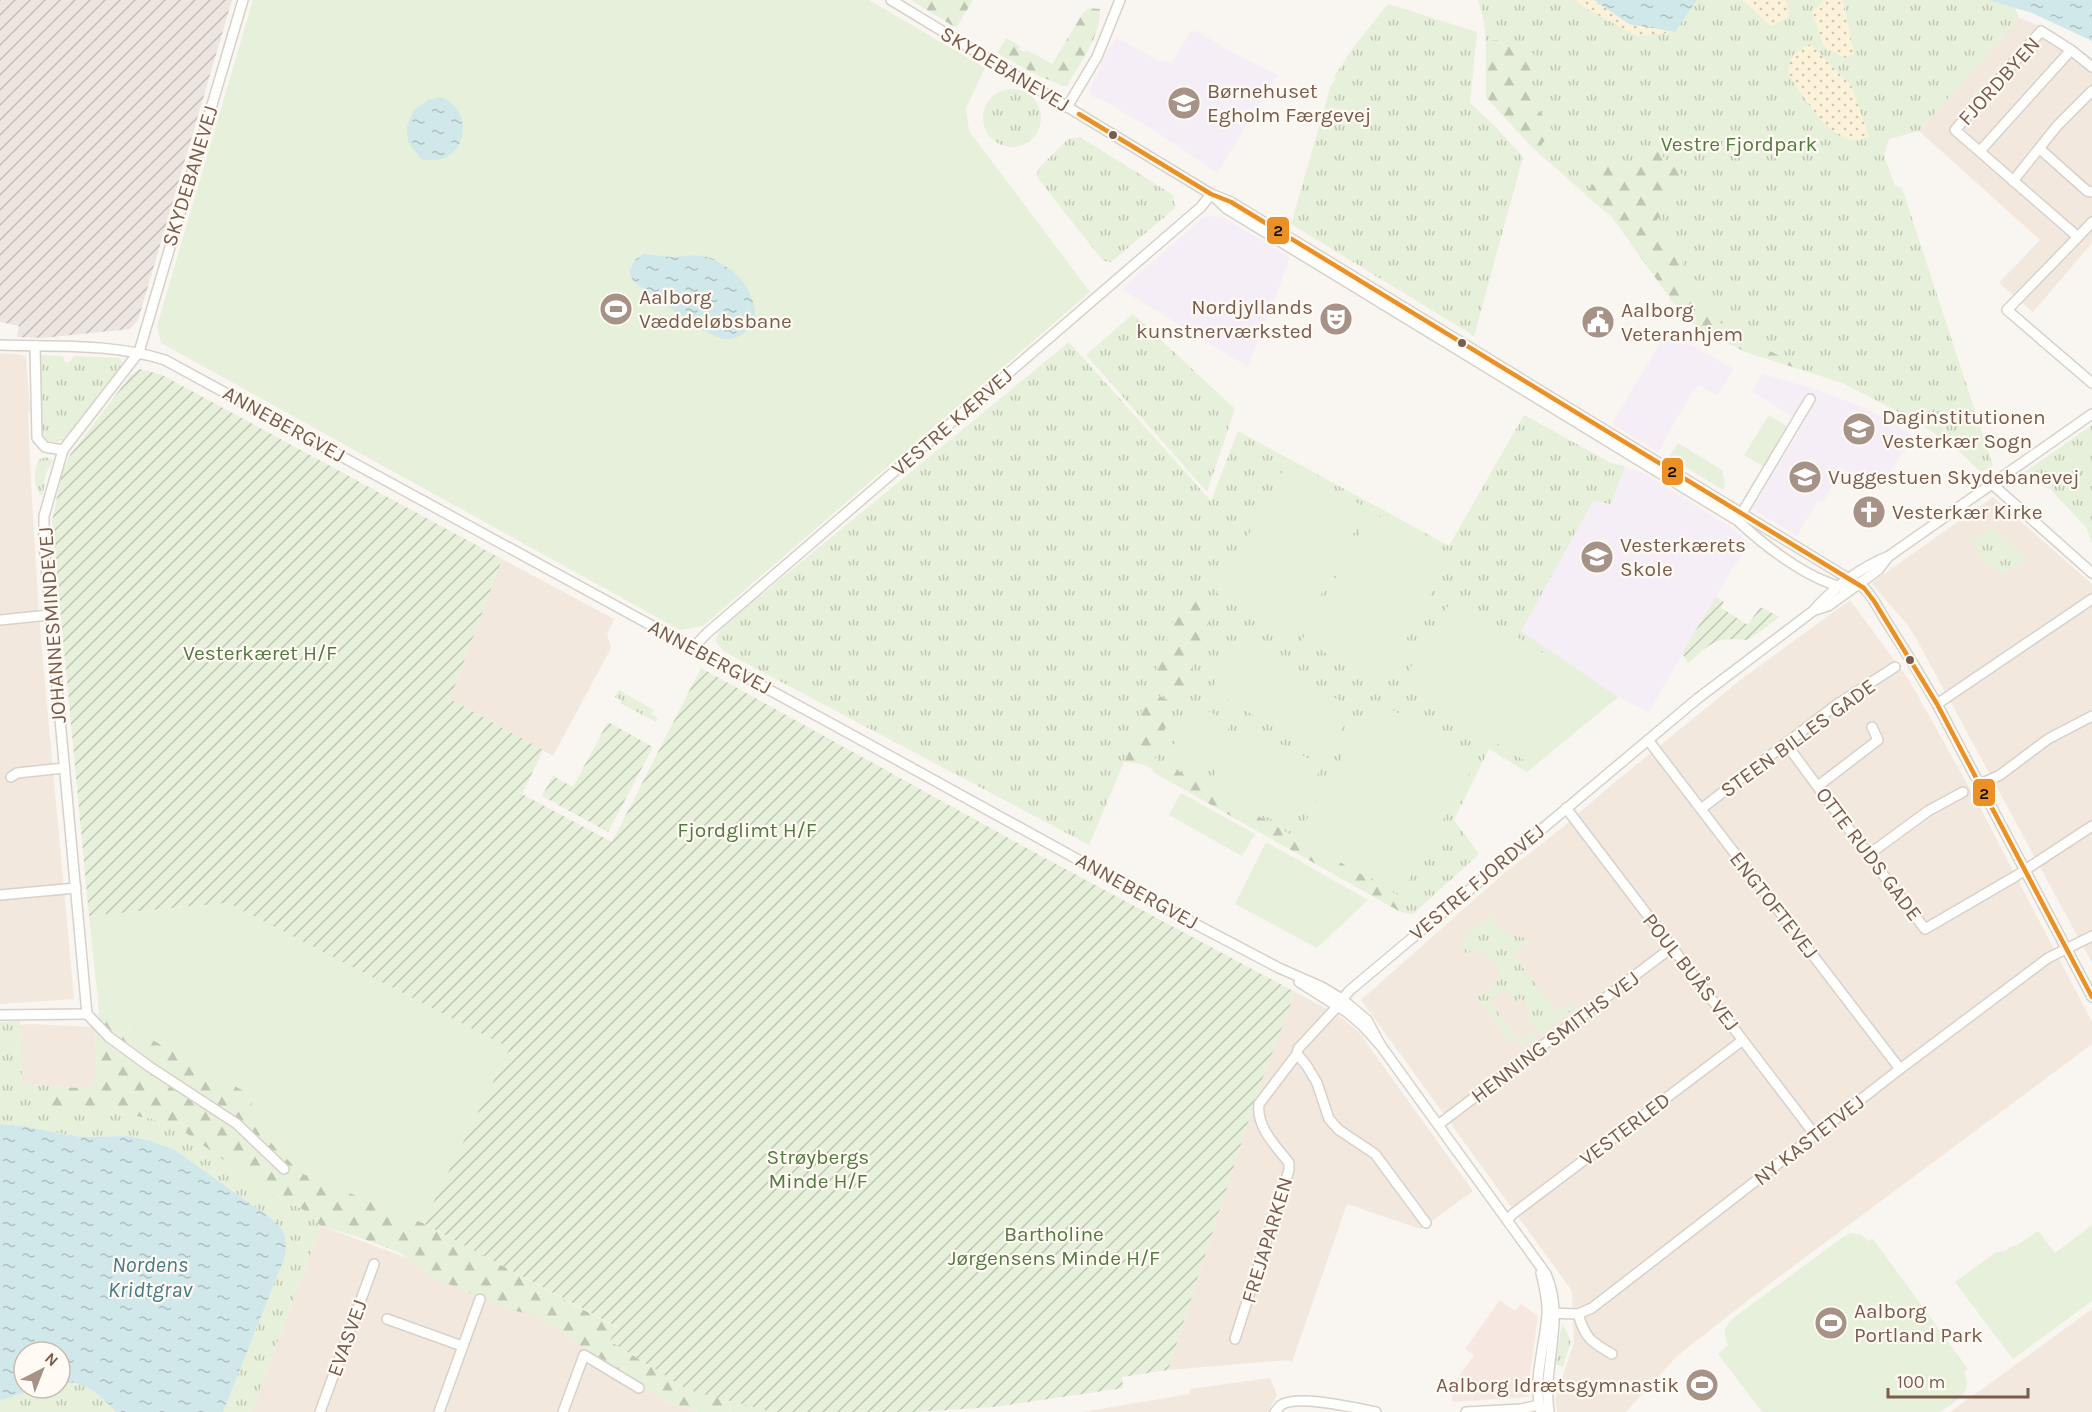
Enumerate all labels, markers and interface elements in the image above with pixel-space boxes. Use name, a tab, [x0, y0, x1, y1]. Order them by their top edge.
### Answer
street label: SKYDEBANEVEJ	[936, 21, 1074, 117]
street label: FJORDBYEN	[1953, 32, 2045, 130]
place label: Børnehuset Egholm Færgevej	[1207, 79, 1371, 127]
school or university icon: Børnehuset Egholm Færgevej	[1166, 85, 1202, 121]
street label: SKYDEBANEVEJ	[157, 103, 223, 249]
unlabelled marker	[1107, 129, 1119, 141]
park label: Vestre Fjordpark	[1661, 132, 1817, 156]
line badge: 2	[1266, 216, 1290, 245]
text: 2	[1273, 221, 1283, 240]
place label: Aalborg Væddeløbsbane	[639, 285, 792, 333]
sports icon: Aalborg Væddeløbsbane	[598, 291, 634, 327]
place label: Nordjyllands kunstnerværksted	[1136, 295, 1313, 343]
place label: Aalborg Veteranhjem	[1621, 298, 1743, 346]
theatre icon: Nordjyllands kunstnerværksted	[1318, 301, 1354, 337]
public building icon: Aalborg Veteranhjem	[1580, 304, 1616, 340]
unlabelled marker	[1456, 337, 1468, 349]
street label: VESTRE KÆRVEJ	[887, 363, 1017, 481]
street label: ANNEBERGVEJ	[219, 381, 349, 467]
place label: Daginstitutionen Vesterkær Sogn	[1882, 405, 2046, 453]
school or university icon: Daginstitutionen Vesterkær Sogn	[1841, 411, 1877, 447]
line badge: 2	[1661, 457, 1684, 486]
school or university icon: Vuggestuen Skydebanevej	[1787, 459, 1823, 495]
text: 2	[1667, 462, 1677, 481]
place label: Vuggestuen Skydebanevej	[1828, 465, 2080, 489]
church icon: Vesterkær Kirke	[1851, 494, 1887, 530]
place label: Vesterkær Kirke	[1892, 500, 2043, 524]
street label: JOHANNESMINDEVEJ	[33, 526, 71, 724]
place label: Vesterkærets Skole	[1620, 533, 1746, 581]
school or university icon: Vesterkærets Skole	[1579, 539, 1615, 575]
street label: ANNEBERGVEJ	[644, 614, 776, 700]
park label: Vesterkæret H/F	[183, 641, 337, 665]
unlabelled marker	[1904, 654, 1916, 666]
street label: STEEN BILLES GADE	[1716, 674, 1880, 802]
line badge: 2	[1972, 778, 1996, 807]
street label: OTTE RUDS GADE	[1811, 783, 1927, 925]
text: 2	[1979, 784, 1989, 803]
park label: Fjordglimt H/F	[677, 818, 817, 842]
street label: VESTRE FJORDVEJ	[1405, 819, 1549, 945]
street label: ENGTOFTEVEJ	[1725, 847, 1823, 963]
street label: ANNEBERGVEJ	[1072, 848, 1202, 934]
street label: POUL BUÅS VEJ	[1638, 909, 1744, 1035]
street label: HENNING SMITHS VEJ	[1466, 966, 1644, 1108]
street label: VESTERLED	[1575, 1087, 1675, 1171]
street label: NY KASTETVEJ	[1749, 1090, 1869, 1190]
park label: Strøybergs Minde H/F	[767, 1145, 869, 1193]
street label: FREJAPARKEN	[1236, 1174, 1298, 1306]
park label: Bartholine Jørgensens Minde H/F	[948, 1222, 1160, 1270]
water label: Nordens Kridtgrav	[108, 1252, 193, 1303]
street label: EVASVEJ	[322, 1296, 372, 1380]
place label: Aalborg Portland Park	[1854, 1299, 1983, 1347]
sports icon: Aalborg Portland Park	[1813, 1305, 1849, 1341]
north arrow	[12, 1340, 72, 1400]
text: N	[41, 1348, 62, 1370]
scale bar	[1888, 1361, 2028, 1399]
sports icon: Aalborg Idrætsgymnastik	[1684, 1367, 1720, 1403]
text: 100 m	[1897, 1371, 1945, 1393]
place label: Aalborg Idrætsgymnastik	[1436, 1373, 1679, 1397]

